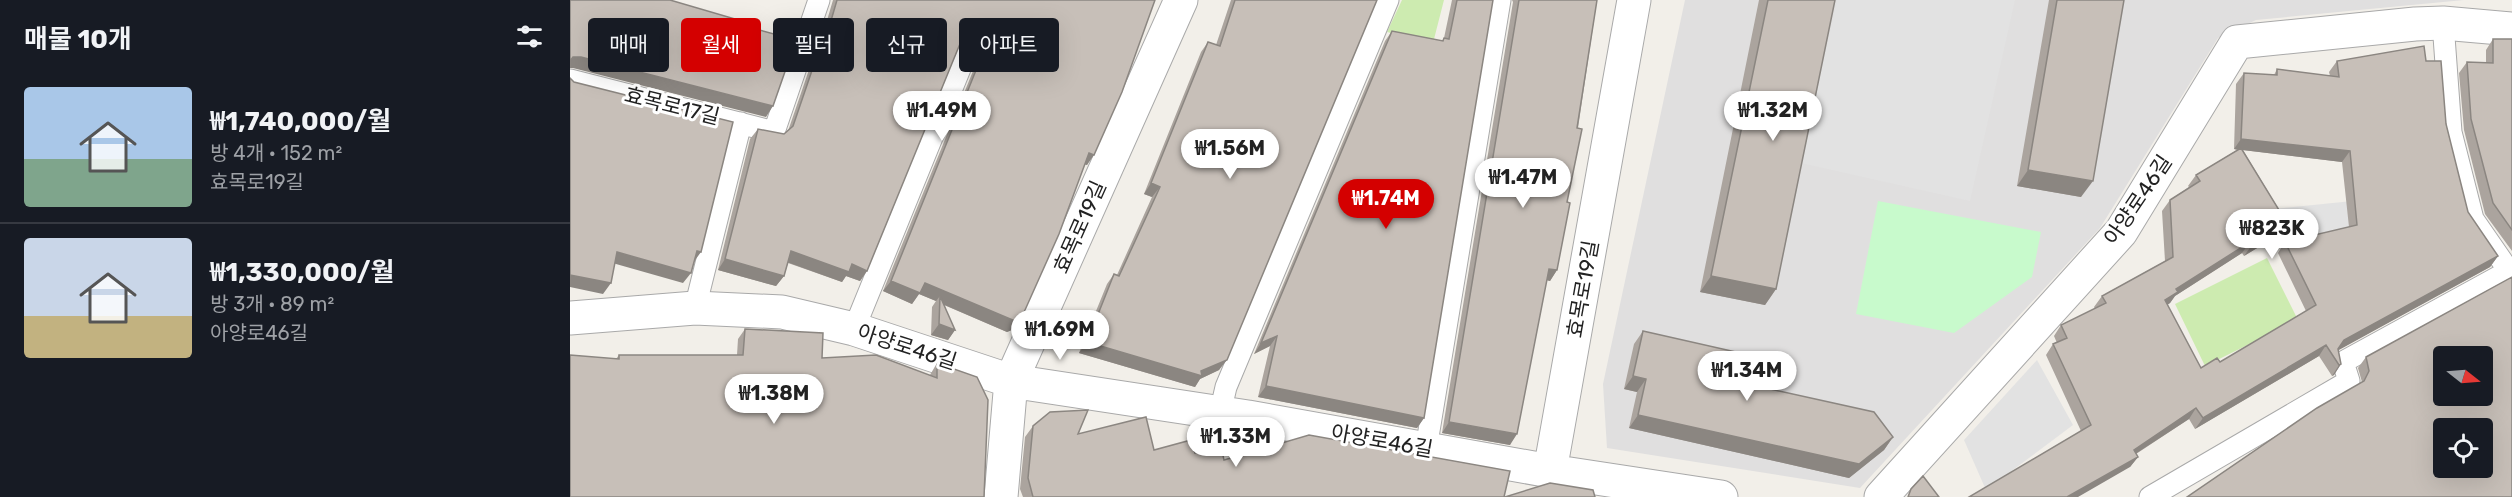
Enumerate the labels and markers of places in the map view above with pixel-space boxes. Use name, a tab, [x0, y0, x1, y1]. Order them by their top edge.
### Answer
pin: ₩1.49M	[893, 91, 991, 142]
pin: ₩1.32M	[1724, 91, 1822, 142]
pin: ₩1.56M	[1181, 129, 1279, 180]
pin: ₩1.47M	[1474, 158, 1572, 209]
pin: ₩1.74M	[1337, 179, 1435, 230]
pin: ₩823K	[2230, 209, 2314, 260]
pin: ₩1.69M	[1011, 310, 1109, 361]
pin: ₩1.34M	[1698, 351, 1796, 402]
pin: ₩1.38M	[725, 374, 823, 425]
pin: ₩1.33M	[1187, 417, 1285, 468]

